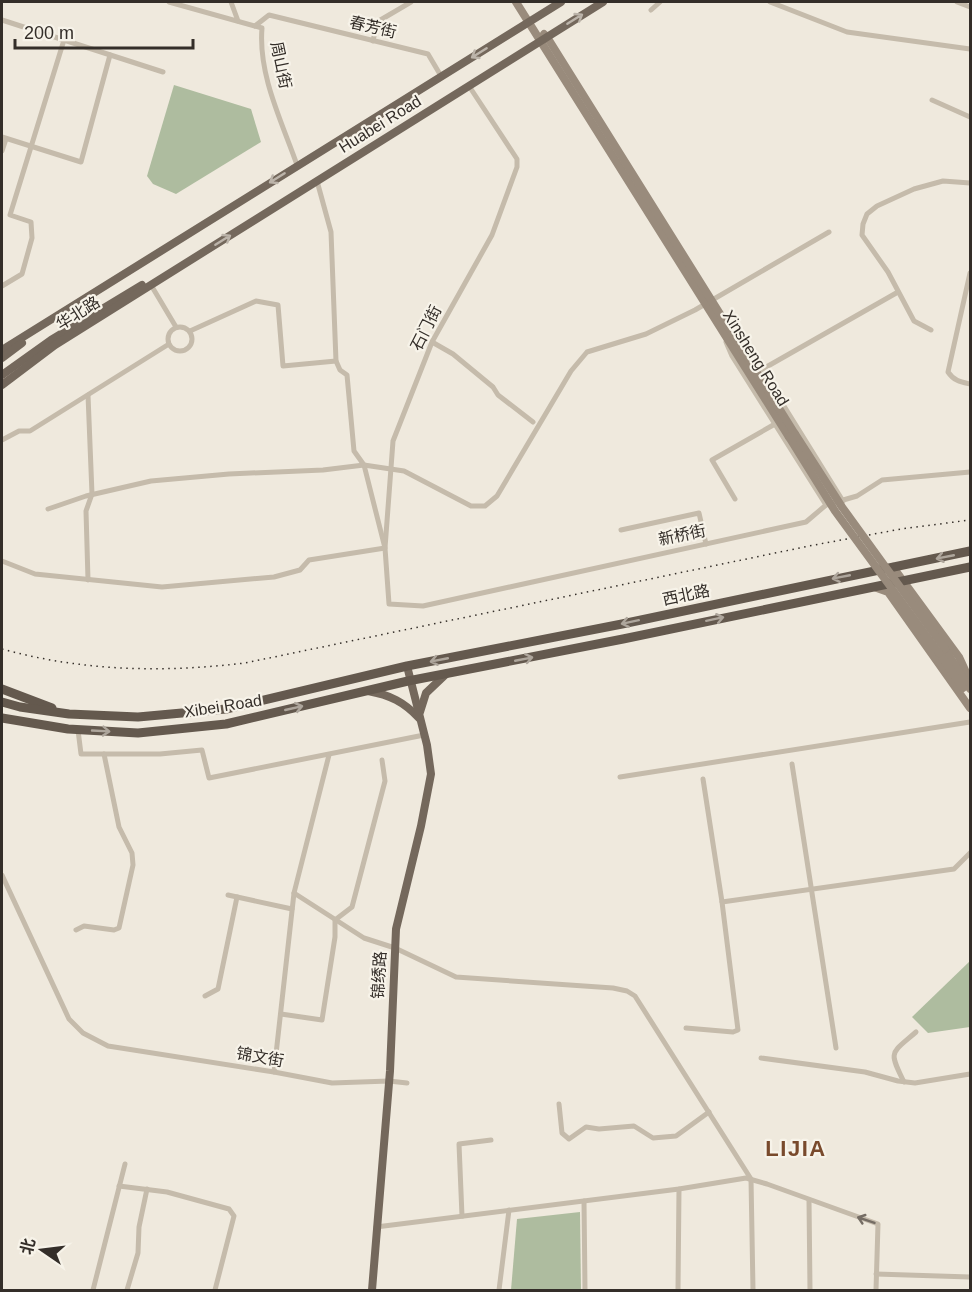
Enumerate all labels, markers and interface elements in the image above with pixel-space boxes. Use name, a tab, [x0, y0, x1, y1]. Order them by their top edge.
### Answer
scale bar	[15, 12, 194, 50]
street label: 春芳街	[348, 13, 398, 41]
one-way arrow	[566, 13, 583, 25]
text: 200 m	[24, 23, 74, 43]
street label: 周山街	[268, 40, 294, 90]
one-way arrow	[471, 47, 488, 59]
street label: Huabei Road	[336, 92, 424, 156]
one-way arrow	[269, 171, 286, 184]
one-way arrow	[214, 234, 231, 246]
street label: 华北路	[53, 293, 103, 333]
street label: 石门街	[408, 303, 444, 353]
street label: Xinsheng Road	[720, 307, 792, 409]
street label: 新桥街	[657, 522, 707, 548]
one-way arrow	[936, 551, 955, 563]
one-way arrow	[832, 572, 851, 584]
street label: 西北路	[661, 582, 711, 608]
one-way arrow	[705, 613, 724, 625]
one-way arrow	[621, 617, 640, 628]
one-way arrow	[513, 653, 533, 664]
one-way arrow	[429, 655, 449, 666]
street label: Xibei Road	[183, 691, 263, 721]
one-way arrow	[284, 702, 303, 714]
one-way arrow	[90, 726, 110, 737]
street label: 锦绣路	[369, 951, 389, 999]
street label: 锦文街	[235, 1044, 285, 1070]
district label: LIJIA	[765, 1136, 827, 1161]
one-way arrow	[857, 1213, 876, 1224]
north arrow	[12, 1220, 72, 1280]
text: 北	[18, 1237, 38, 1256]

